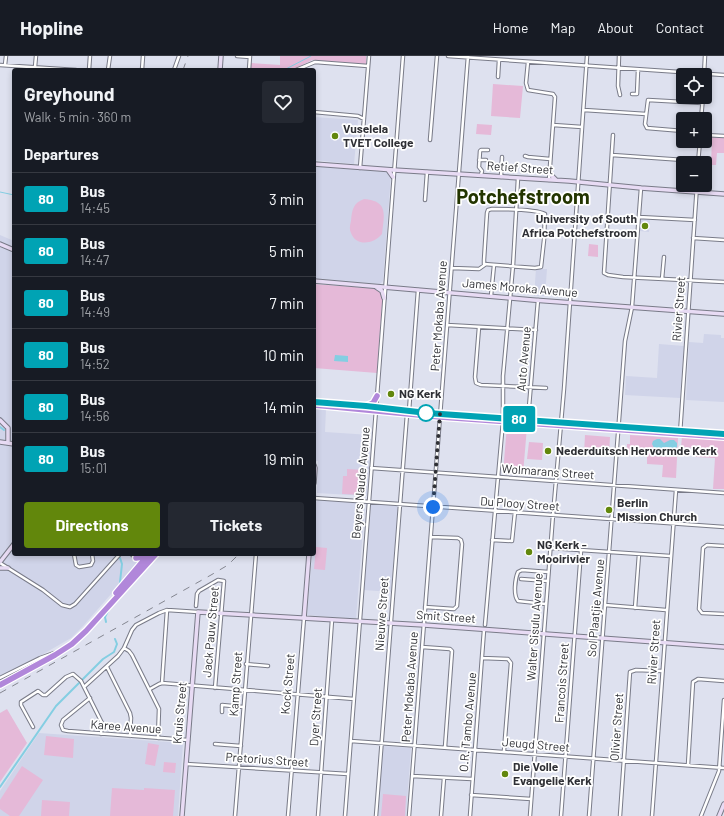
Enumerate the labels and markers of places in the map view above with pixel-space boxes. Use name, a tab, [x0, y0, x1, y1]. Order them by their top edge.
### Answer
place label: Vuselela TVET College	[343, 121, 414, 149]
marker: Vuselela TVET College	[330, 131, 340, 141]
place label: University of South Africa Potchefstroom	[522, 211, 637, 239]
marker: University of South Africa Potchefstroom	[640, 221, 650, 231]
place label: NG Kerk	[399, 386, 442, 400]
marker: NG Kerk	[386, 389, 396, 399]
unlabelled marker	[417, 404, 435, 422]
place label: Nederduitsch Hervormde Kerk	[556, 443, 718, 457]
marker: Nederduitsch Hervormde Kerk	[543, 446, 553, 456]
place label: Berlin Mission Church	[617, 495, 697, 523]
marker: Berlin Mission Church	[604, 505, 614, 515]
place label: NG Kerk - Mooirivier	[537, 537, 591, 565]
marker: NG Kerk - Mooirivier	[524, 547, 534, 557]
place label: Die Volle Evangelie Kerk	[513, 759, 592, 787]
marker: Die Volle Evangelie Kerk	[500, 769, 510, 779]

